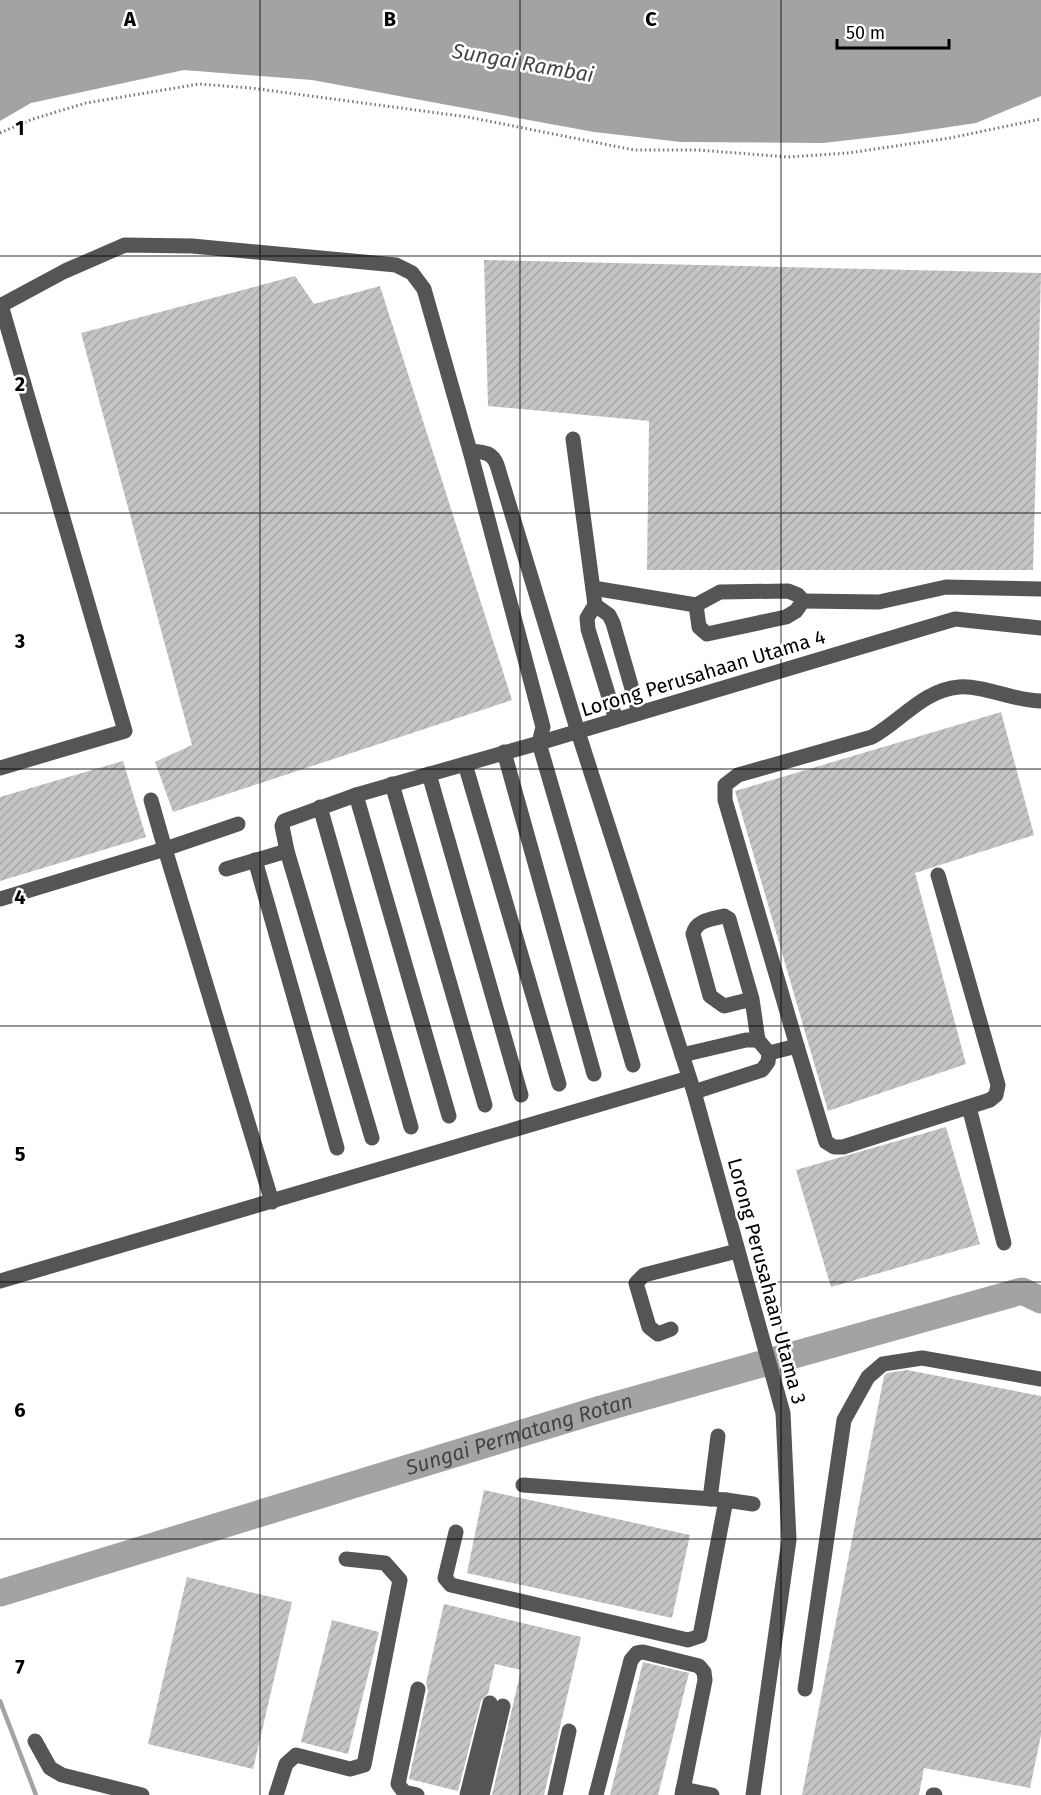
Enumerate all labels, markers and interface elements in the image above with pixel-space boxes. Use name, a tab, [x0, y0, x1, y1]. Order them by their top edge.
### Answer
text: A	[123, 7, 137, 31]
text: B	[384, 7, 396, 31]
text: C	[645, 7, 657, 31]
scale bar	[837, 12, 950, 50]
text: 50 m	[846, 22, 885, 44]
water label: Sungai Rambai	[449, 38, 596, 88]
text: 1	[15, 116, 25, 140]
text: 2	[15, 372, 25, 396]
street label: Lorong Perusahaan Utama 4	[578, 624, 828, 722]
text: 3	[14, 629, 25, 653]
text: 4	[14, 885, 26, 909]
text: 5	[15, 1142, 26, 1166]
street label: Lorong Perusahaan Utama 3	[723, 1155, 811, 1407]
water label: Sungai Permatang Rotan	[402, 1388, 636, 1481]
text: 6	[14, 1398, 26, 1422]
text: 7	[15, 1655, 25, 1679]

